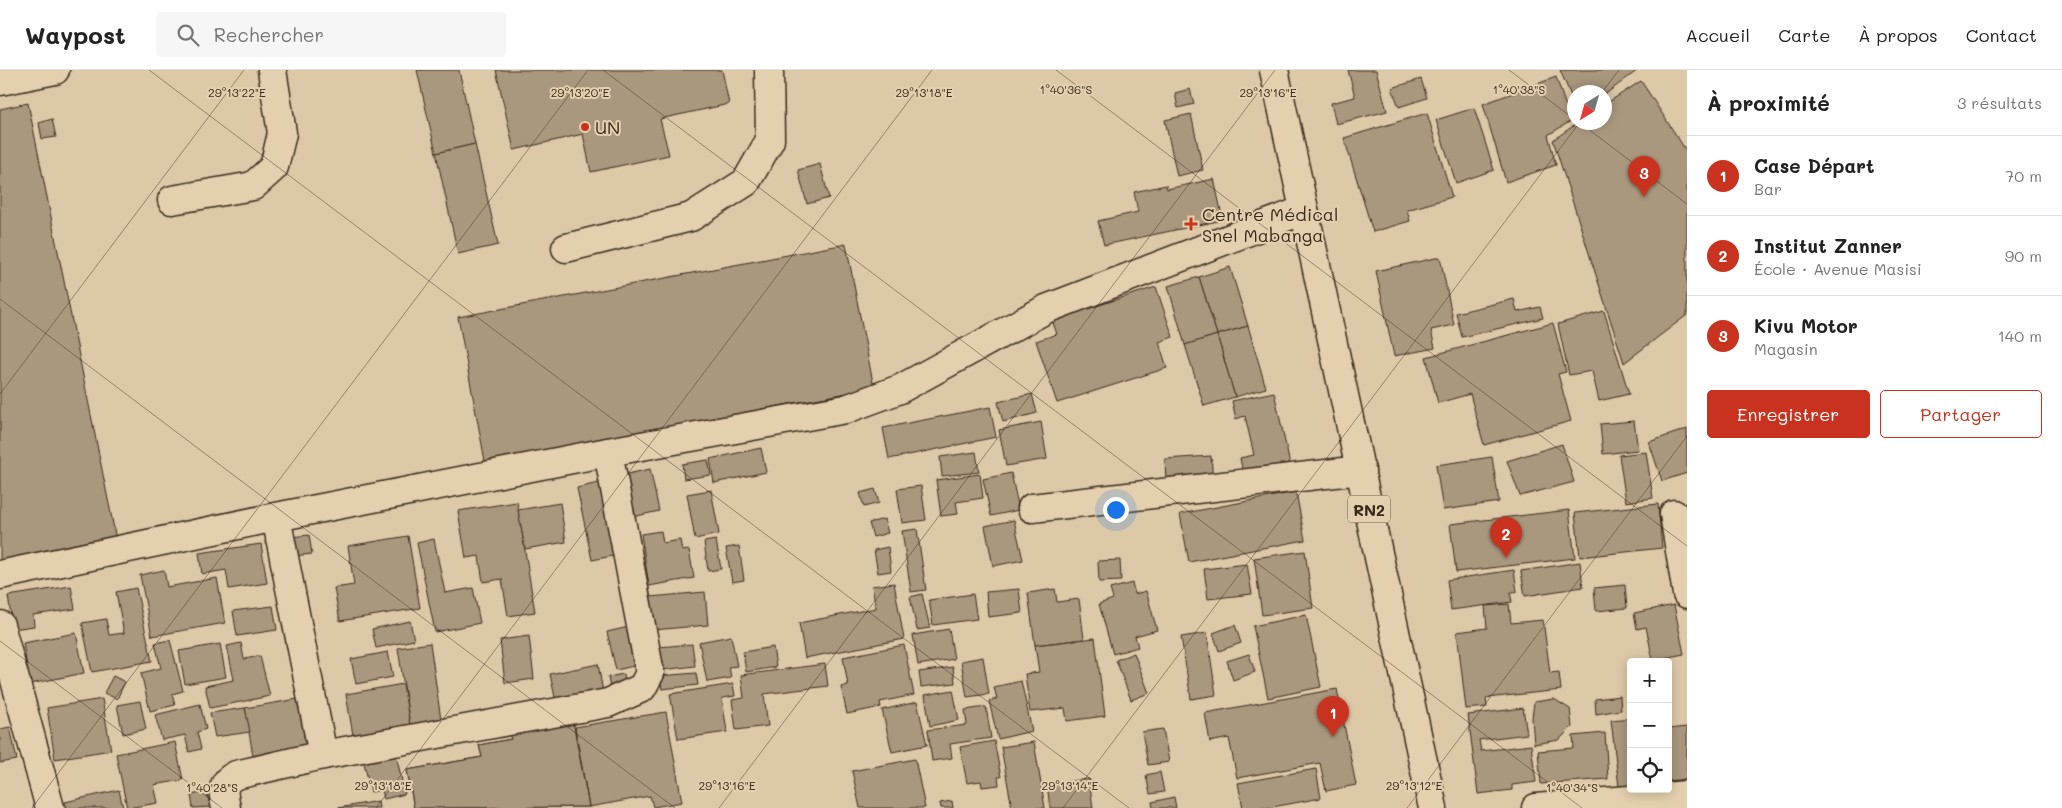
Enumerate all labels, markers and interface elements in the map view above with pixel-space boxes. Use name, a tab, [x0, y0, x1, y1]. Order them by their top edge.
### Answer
search box	[156, 12, 506, 57]
text: Waypost	[25, 19, 126, 50]
icon: search	[174, 21, 202, 49]
text: Rechercher	[214, 22, 324, 47]
text: Accueil	[1685, 23, 1750, 47]
text: Carte	[1778, 23, 1830, 47]
text: À propos	[1858, 23, 1938, 47]
text: Contact	[1966, 23, 2037, 47]
text: 1°40'36"S	[1040, 81, 1092, 97]
text: 1°40'38"S	[1493, 81, 1545, 97]
text: 29°13'22"E	[208, 84, 266, 100]
text: 29°13'20"E	[551, 84, 609, 100]
text: 29°13'18"E	[895, 84, 953, 100]
text: 29°13'16"E	[1239, 84, 1297, 100]
north arrow	[1567, 85, 1612, 130]
text: À proximité	[1707, 89, 1830, 116]
text: 3 résultats	[1957, 92, 2042, 113]
place label: UN	[595, 115, 620, 139]
marker: UN	[579, 121, 591, 133]
text: Case Départ	[1754, 153, 1874, 178]
pin: 3	[1628, 156, 1660, 197]
text: 1	[1719, 165, 1727, 186]
text: 70 m	[2005, 165, 2042, 186]
text: Bar	[1754, 178, 1782, 199]
place label: Centre Médical Snel Mabanga	[1202, 202, 1339, 247]
marker: Centre Médical Snel Mabanga	[1184, 217, 1198, 231]
text: Institut Zanner	[1754, 233, 1902, 258]
text: 2	[1719, 245, 1727, 266]
text: 90 m	[2005, 245, 2042, 266]
text: École · Avenue Masisi	[1754, 258, 1922, 279]
text: Kivu Motor	[1754, 313, 1858, 338]
text: 3	[1718, 325, 1728, 346]
text: 140 m	[1998, 325, 2042, 346]
text: Magasin	[1754, 338, 1818, 359]
button: Enregistrer	[1707, 390, 1870, 438]
button: Partager	[1880, 390, 2042, 438]
road number: RN2	[1348, 496, 1390, 522]
your location	[1103, 497, 1129, 523]
pin: 2	[1490, 517, 1522, 558]
map controls	[1627, 658, 1672, 793]
button: +	[1627, 658, 1672, 703]
pin: 1	[1317, 696, 1349, 737]
button: −	[1627, 703, 1672, 748]
button: locate	[1627, 748, 1672, 793]
text: 29°13'18"E	[354, 777, 412, 793]
text: 29°13'16"E	[698, 777, 756, 793]
text: 29°13'14"E	[1042, 777, 1099, 793]
text: 29°13'12"E	[1386, 777, 1442, 793]
text: 1°40'28"S	[186, 779, 238, 795]
text: 1°40'34"S	[1546, 779, 1598, 795]

